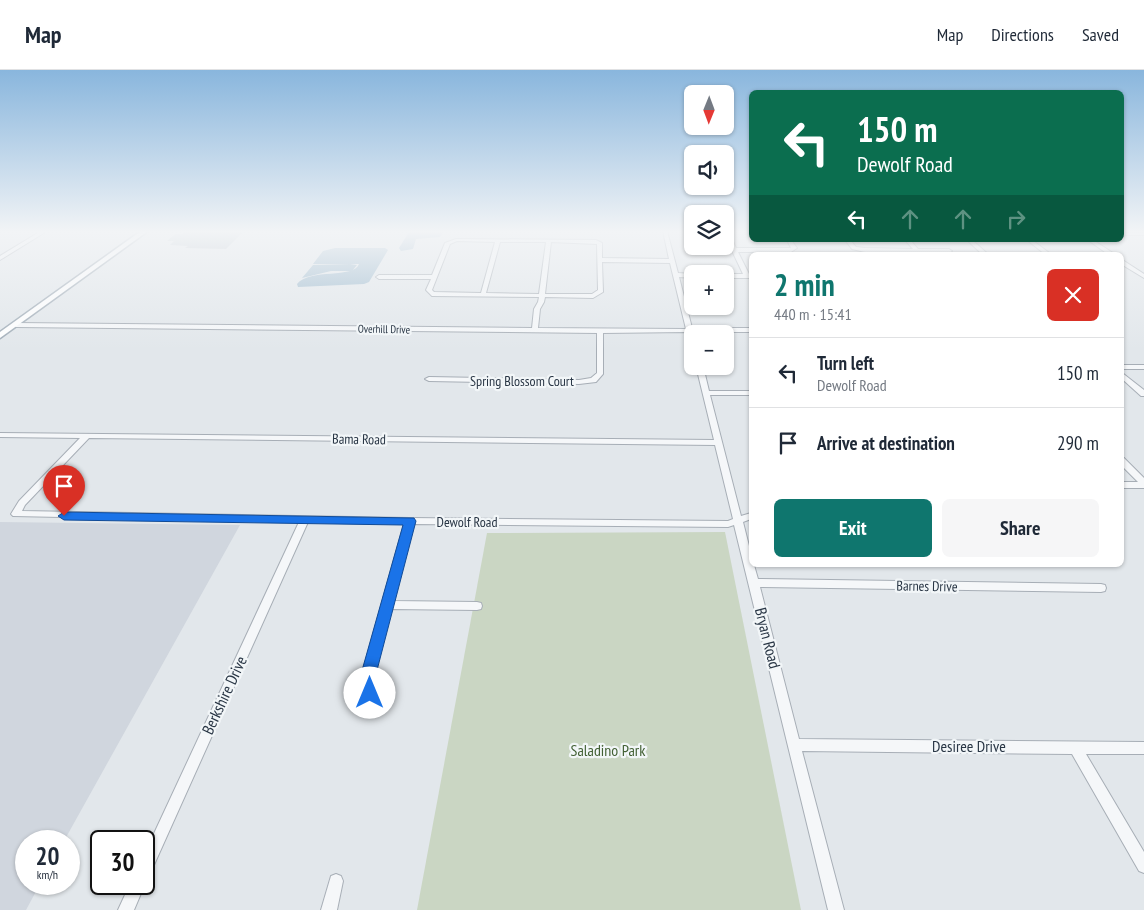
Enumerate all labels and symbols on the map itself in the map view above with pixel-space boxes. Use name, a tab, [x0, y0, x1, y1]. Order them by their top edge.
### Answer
north arrow	[684, 85, 734, 135]
street label: Overhill Drive	[358, 322, 411, 336]
street label: Spring Blossom Court	[470, 372, 574, 390]
street label: Bama Road	[332, 430, 386, 448]
pin	[43, 465, 85, 516]
street label: Dewolf Road	[437, 513, 497, 531]
street label: Barnes Drive	[896, 576, 958, 596]
street label: Bryan Road	[751, 605, 785, 671]
street label: Berkshire Drive	[197, 653, 251, 737]
position arrow	[343, 666, 395, 718]
street label: Desiree Drive	[932, 736, 1006, 756]
park label: Saladino Park	[571, 740, 646, 760]
speed limit sign: 30	[90, 830, 155, 895]

